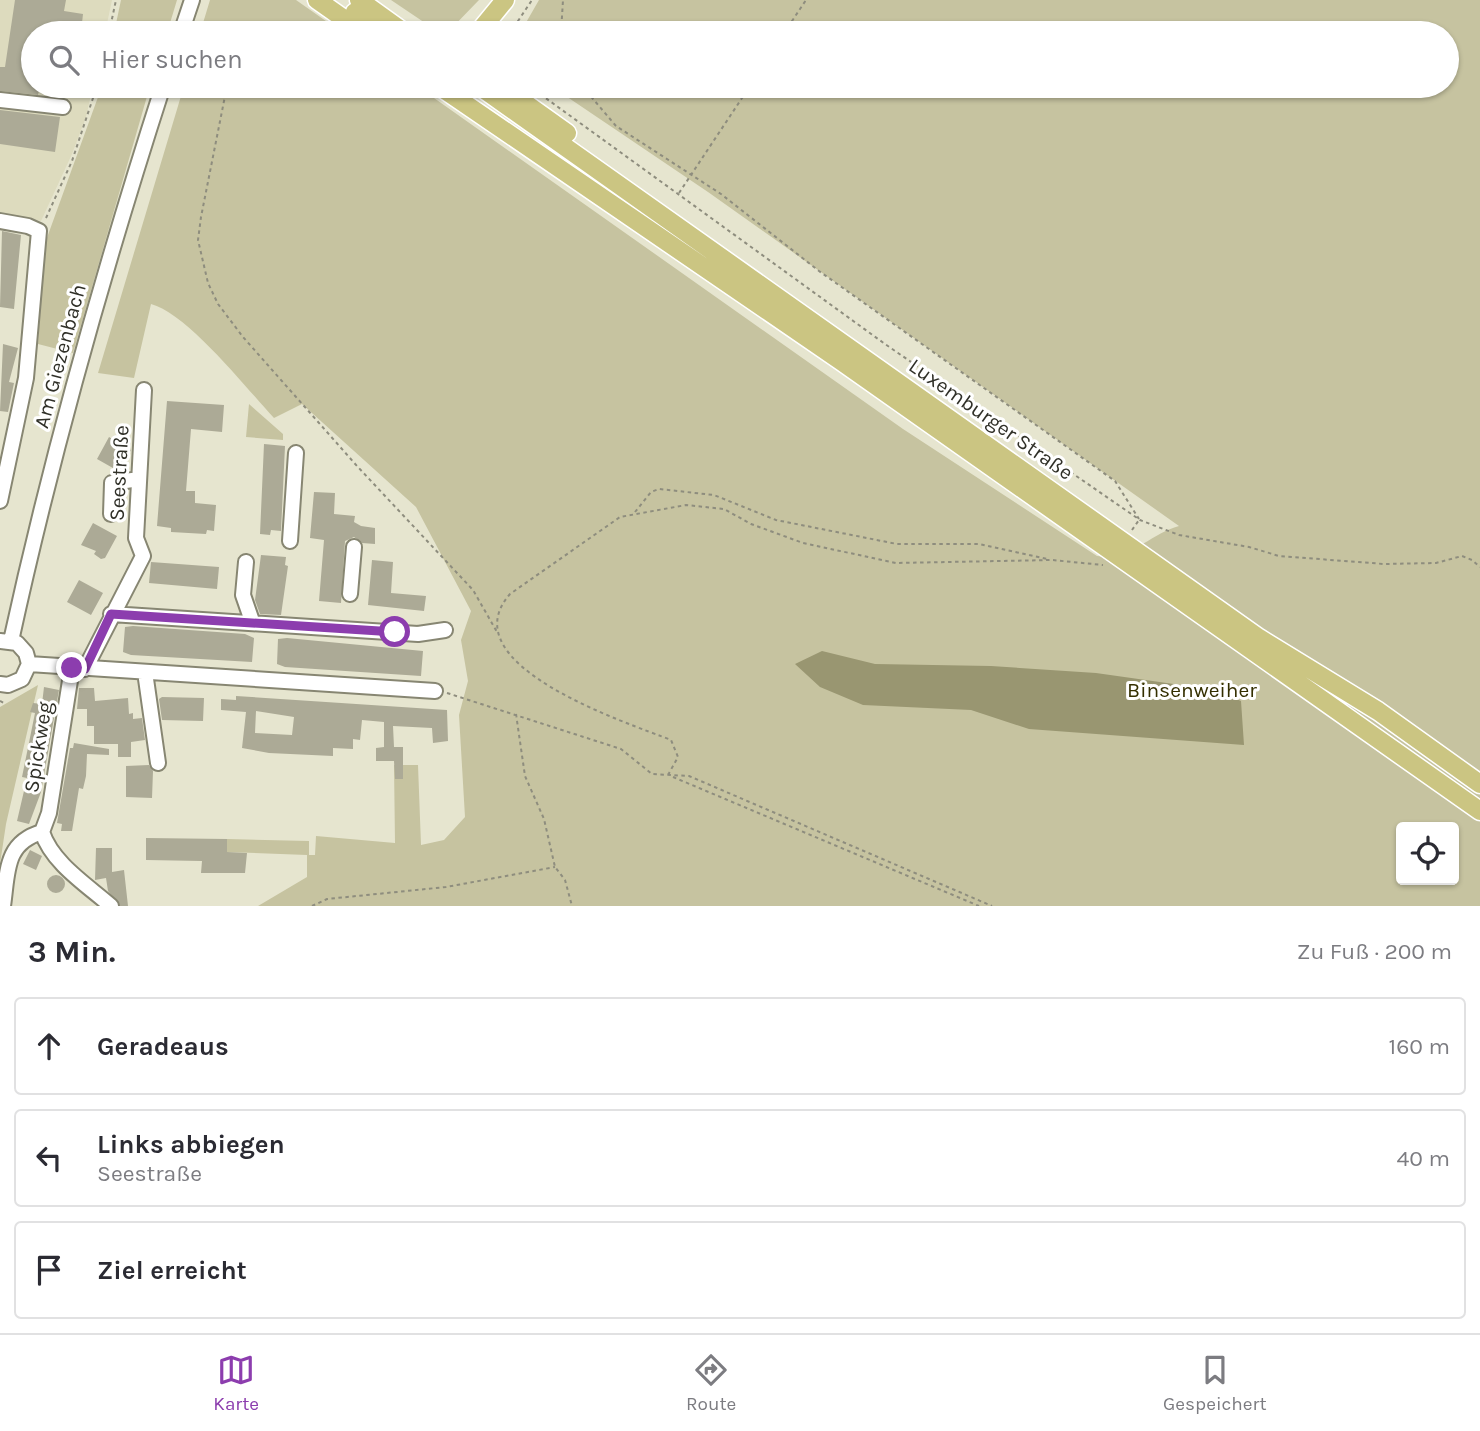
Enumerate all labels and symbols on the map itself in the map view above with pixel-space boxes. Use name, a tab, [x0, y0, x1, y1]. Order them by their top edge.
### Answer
street label: Am Giezenbach	[29, 281, 91, 431]
street label: Luxemburger Straße	[904, 353, 1078, 485]
street label: Seestraße	[105, 424, 133, 522]
route start	[379, 616, 410, 647]
route end	[56, 652, 87, 683]
park label: Binsenweiher	[1127, 678, 1257, 702]
street label: Spickweg	[19, 700, 57, 794]

